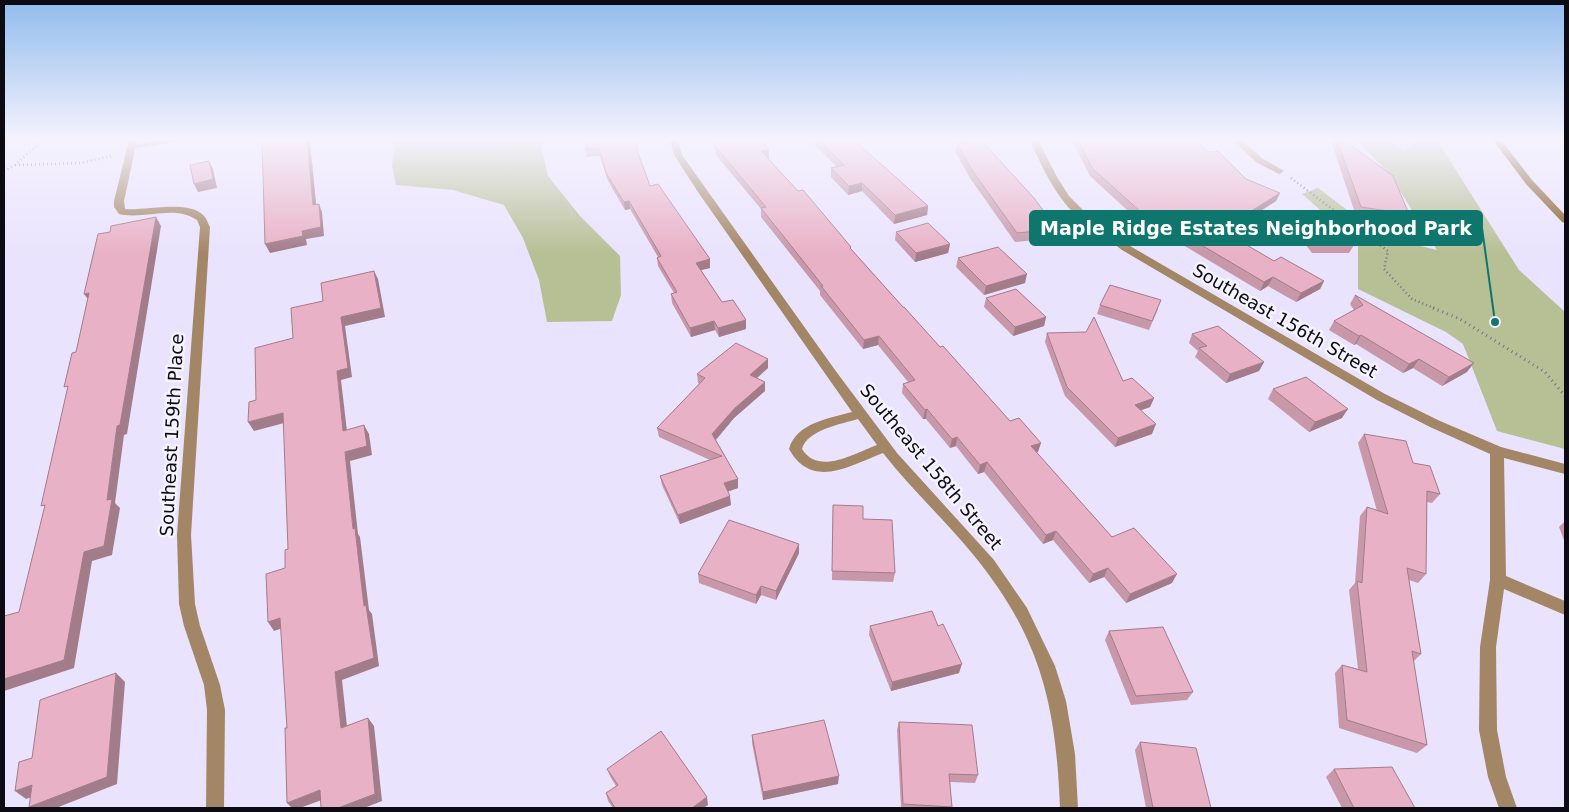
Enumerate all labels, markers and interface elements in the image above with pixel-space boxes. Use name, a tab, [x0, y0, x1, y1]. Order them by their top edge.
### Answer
callout: Maple Ridge Estates Neighborhood Park	[1030, 211, 1482, 245]
text: Maple Ridge Estates Neighborhood Park	[1040, 217, 1472, 239]
street label: Southeast 156th Street	[1189, 259, 1381, 382]
street label: Southeast 159th Place	[156, 333, 187, 537]
street label: Southeast 158th Street	[856, 380, 1007, 554]

